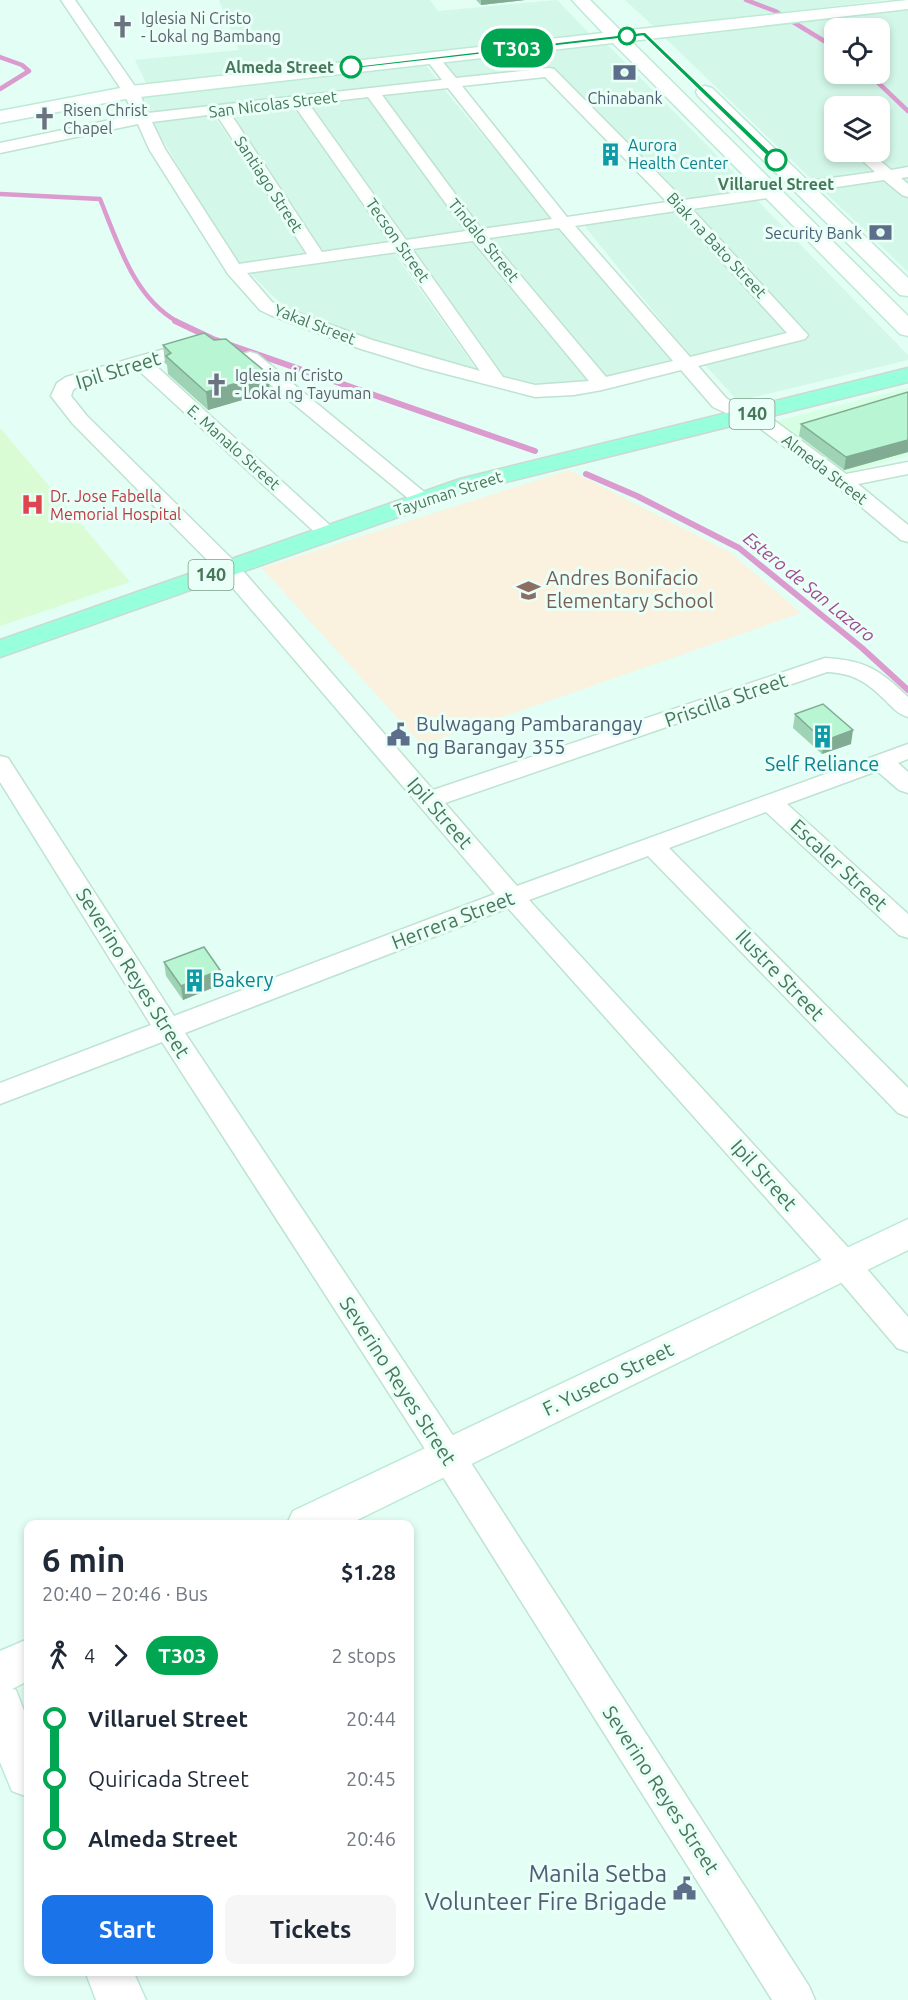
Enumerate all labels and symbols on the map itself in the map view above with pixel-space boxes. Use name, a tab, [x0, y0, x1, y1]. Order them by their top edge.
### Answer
place label: Iglesia Ni Cristo - Lokal ng Bambang	[141, 9, 281, 45]
church icon: Iglesia Ni Cristo - Lokal ng Bambang	[110, 14, 136, 40]
unlabelled marker	[618, 27, 636, 45]
line badge: T303	[475, 28, 559, 68]
marker: Almeda Street	[340, 56, 362, 78]
place label: Almeda Street	[225, 58, 334, 76]
bank icon: Chinabank	[612, 60, 638, 86]
street label: San Nicolas Street	[208, 87, 339, 121]
place label: Chinabank	[588, 89, 663, 107]
place label: Risen Christ Chapel	[63, 101, 148, 137]
church icon: Risen Christ Chapel	[32, 106, 58, 132]
street label: Santiago Street	[231, 133, 307, 236]
place label: Aurora Health Center	[628, 136, 728, 172]
building icon: Aurora Health Center	[597, 141, 623, 167]
marker: Villaruel Street	[765, 149, 787, 171]
place label: Villaruel Street	[718, 175, 834, 193]
street label: Biak na Bato Street	[664, 189, 771, 302]
street label: Tecson Street	[362, 195, 434, 286]
street label: Tindalo Street	[445, 195, 523, 286]
bank icon: Security Bank	[867, 220, 893, 246]
place label: Security Bank	[765, 224, 862, 242]
street label: Yakal Street	[272, 300, 359, 348]
street label: Ipil Street	[73, 346, 163, 393]
place label: Iglesia ni Cristo - Lokal ng Tayuman	[235, 366, 371, 402]
church icon: Iglesia ni Cristo - Lokal ng Tayuman	[204, 371, 230, 397]
road number: 140	[730, 399, 774, 429]
street label: E. Manalo Street	[184, 401, 284, 494]
street label: Almeda Street	[779, 430, 872, 508]
street label: Tayuman Street	[392, 467, 505, 519]
place label: Dr. Jose Fabella Memorial Hospital	[50, 487, 181, 523]
hospital icon: Dr. Jose Fabella Memorial Hospital	[19, 492, 45, 518]
water label: Estero de San Lazaro	[740, 527, 879, 645]
road number: 140	[188, 560, 234, 590]
place label: Andres Bonifacio Elementary School	[546, 566, 713, 612]
school or university icon: Andres Bonifacio Elementary School	[515, 577, 541, 603]
street label: Priscilla Street	[661, 668, 790, 731]
place label: Bulwagang Pambarangay ng Barangay 355	[416, 712, 643, 758]
public building icon: Bulwagang Pambarangay ng Barangay 355	[385, 722, 411, 748]
building icon: Self Reliance	[809, 723, 835, 749]
place label: Self Reliance	[765, 752, 879, 775]
street label: Ipil Street	[403, 772, 478, 853]
street label: Escaler Street	[786, 814, 893, 915]
street label: Severino Reyes Street	[72, 884, 195, 1062]
street label: Herrera Street	[388, 886, 517, 953]
street label: Ilustre Street	[731, 924, 829, 1025]
building icon: Bakery	[181, 967, 207, 993]
place label: Bakery	[212, 968, 274, 991]
street label: Ipil Street	[727, 1135, 802, 1215]
street label: Severino Reyes Street	[336, 1292, 461, 1469]
street label: F. Yuseco Street	[539, 1337, 677, 1420]
street label: Severino Reyes Street	[599, 1701, 724, 1878]
place label: Manila Setba Volunteer Fire Brigade	[425, 1860, 667, 1915]
public building icon: Manila Setba Volunteer Fire Brigade	[672, 1875, 698, 1901]

